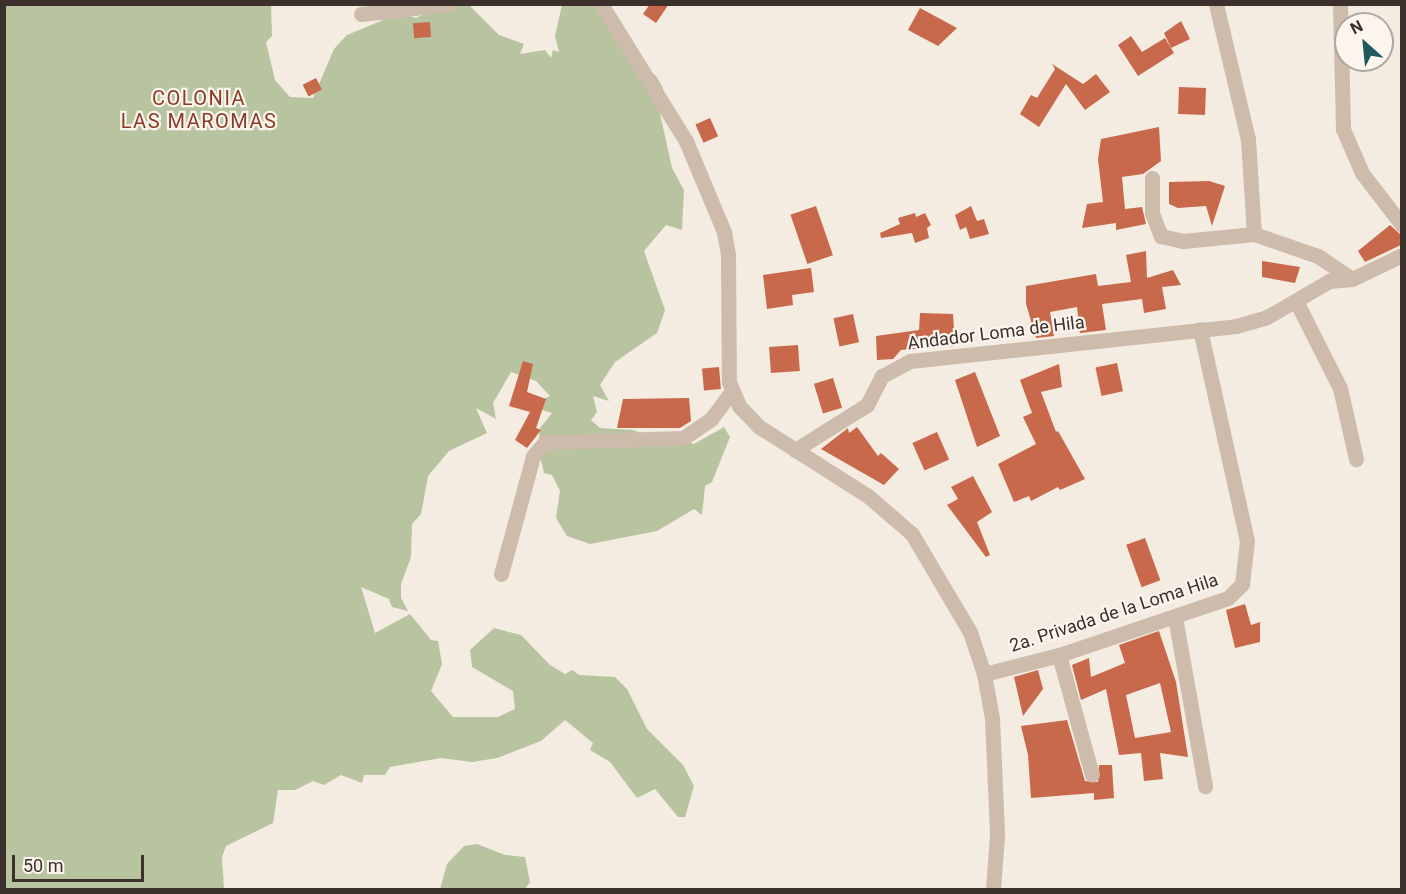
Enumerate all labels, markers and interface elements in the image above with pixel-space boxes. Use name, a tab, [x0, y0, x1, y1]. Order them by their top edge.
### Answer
north arrow	[1334, 12, 1394, 72]
text: N	[1347, 16, 1366, 38]
district label: COLONIA LAS MAROMAS	[121, 87, 277, 134]
street label: Andador Loma de Hila	[906, 311, 1086, 355]
street label: 2a. Privada de la Loma Hila	[1007, 569, 1221, 657]
scale bar	[15, 843, 147, 881]
text: 50 m	[23, 855, 63, 876]

